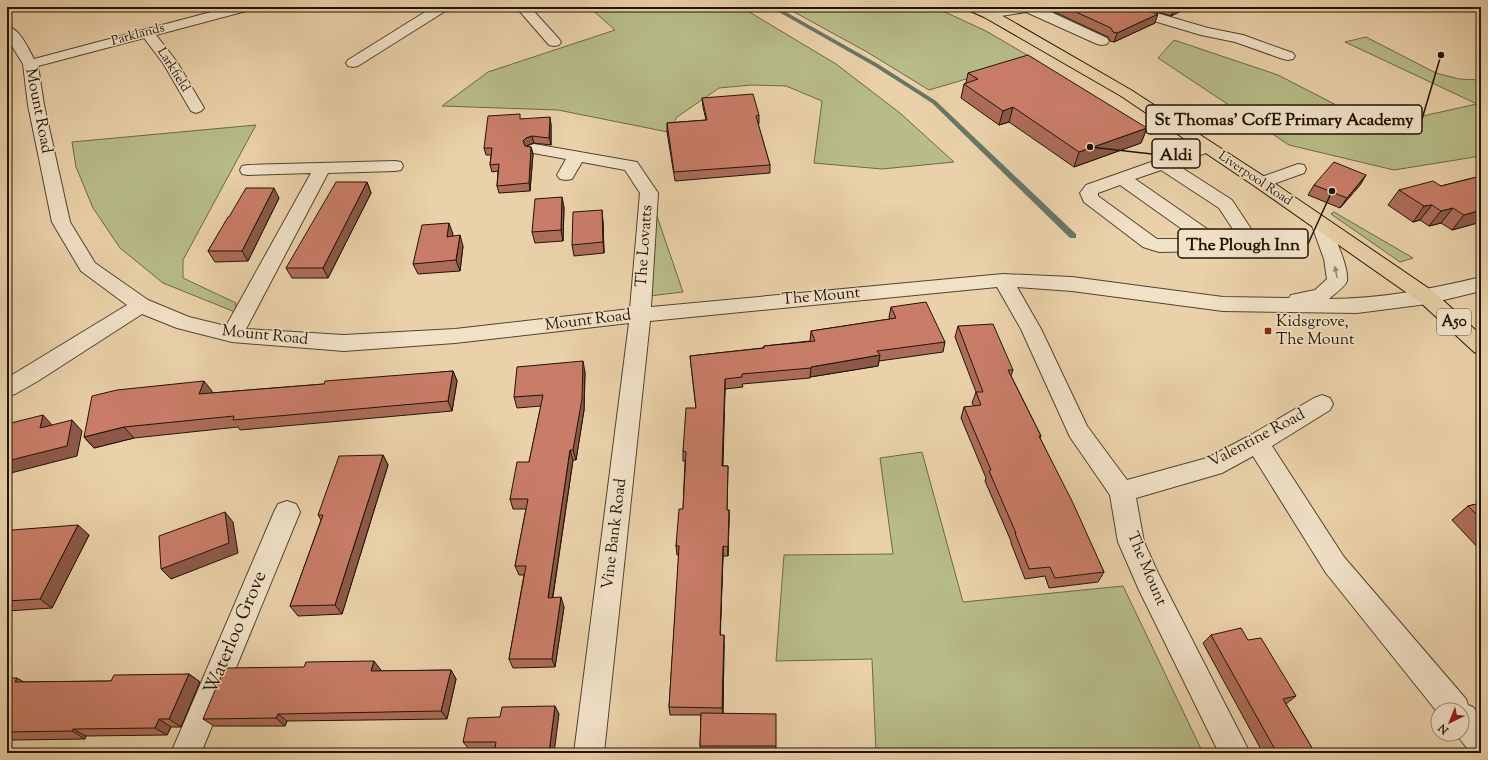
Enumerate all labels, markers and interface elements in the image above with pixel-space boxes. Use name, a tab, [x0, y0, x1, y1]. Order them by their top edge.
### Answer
street label: Parklands	[109, 19, 167, 51]
street label: Larkfield	[152, 44, 194, 96]
street label: Mount Road	[18, 66, 58, 156]
callout: St Thomas' CofE Primary Academy	[1146, 105, 1422, 134]
text: St Thomas' CofE Primary Academy	[1154, 109, 1414, 133]
callout: Aldi	[1152, 139, 1200, 168]
text: Aldi	[1160, 144, 1193, 168]
street label: Liverpool Road	[1214, 148, 1296, 211]
street label: The Lovatts	[631, 204, 659, 288]
callout: The Plough Inn	[1178, 229, 1308, 258]
text: The Plough Inn	[1186, 234, 1301, 258]
one-way arrow	[1332, 265, 1338, 278]
street label: The Mount	[781, 282, 862, 312]
street label: Mount Road	[544, 304, 632, 338]
road number: A50	[1437, 309, 1471, 335]
place label: Kidsgrove, The Mount	[1276, 311, 1355, 352]
street label: Mount Road	[221, 320, 309, 352]
marker: Kidsgrove, The Mount	[1263, 326, 1273, 336]
street label: Valentine Road	[1205, 404, 1309, 474]
street label: Vine Bank Road	[597, 477, 633, 591]
street label: The Mount	[1120, 528, 1172, 610]
street label: Waterloo Grove	[198, 567, 274, 699]
north arrow	[1430, 702, 1470, 742]
text: N	[1435, 720, 1453, 738]

